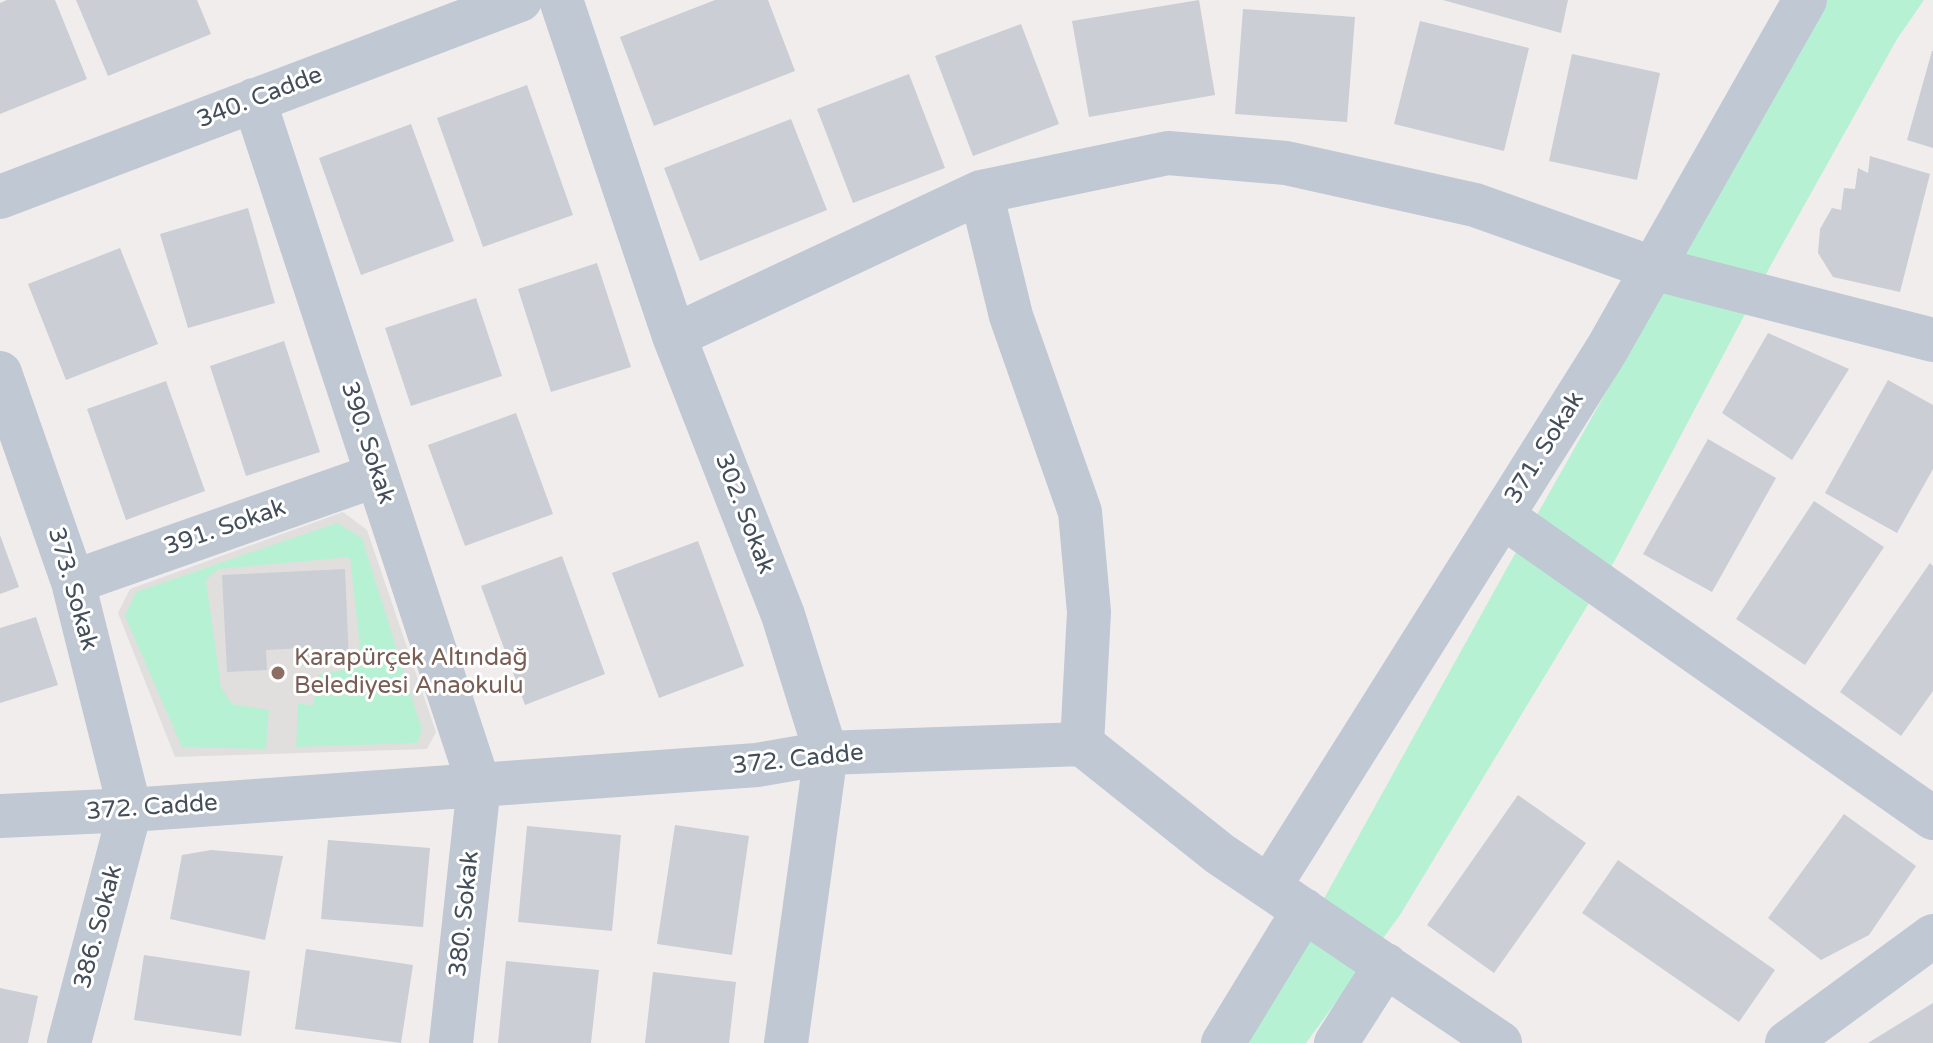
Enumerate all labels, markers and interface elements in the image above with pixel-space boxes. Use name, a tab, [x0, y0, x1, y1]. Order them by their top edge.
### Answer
street label: 340. Cadde	[193, 61, 327, 135]
street label: 390. Sokak	[334, 378, 400, 508]
street label: 371. Sokak	[1499, 387, 1591, 509]
street label: 302. Sokak	[708, 450, 780, 578]
street label: 391. Sokak	[161, 494, 289, 562]
street label: 373. Sokak	[41, 524, 103, 654]
place label: Karapürçek Altındağ Belediyesi Anaokulu	[294, 645, 528, 701]
marker: Karapürçek Altındağ Belediyesi Anaokulu	[269, 664, 287, 682]
street label: 372. Cadde	[731, 739, 865, 781]
street label: 372. Cadde	[85, 789, 219, 827]
street label: 380. Sokak	[444, 850, 486, 978]
street label: 386. Sokak	[69, 862, 129, 992]

